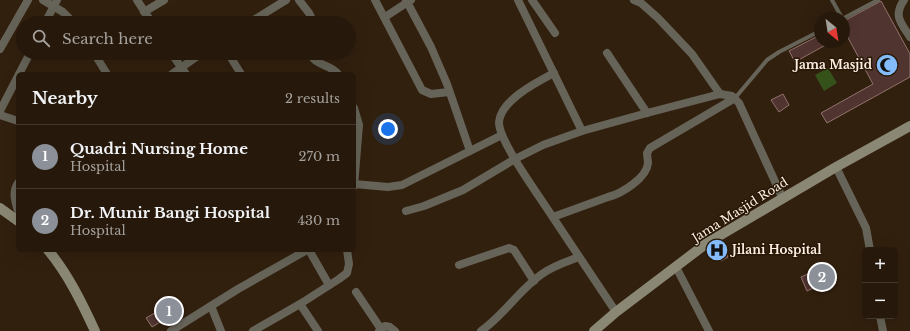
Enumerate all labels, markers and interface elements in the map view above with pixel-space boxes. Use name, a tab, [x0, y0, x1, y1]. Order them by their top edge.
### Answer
north arrow	[814, 12, 850, 48]
search box	[16, 16, 356, 60]
icon: search	[30, 27, 52, 49]
text: Search here	[62, 29, 153, 48]
mosque icon: Jama Masjid	[874, 52, 900, 78]
place label: Jama Masjid	[791, 57, 873, 72]
text: Nearby	[32, 88, 98, 109]
text: 2 results	[285, 90, 340, 107]
your location	[378, 119, 398, 139]
text: Quadri Nursing Home	[70, 139, 248, 158]
text: 1	[42, 148, 48, 165]
text: 270 m	[299, 148, 340, 165]
text: Hospital	[70, 158, 126, 175]
street label: Jama Masjid Road	[687, 174, 790, 246]
text: Dr. Munir Bangi Hospital	[70, 203, 270, 222]
text: 2	[41, 212, 49, 229]
text: 430 m	[297, 212, 340, 229]
text: Hospital	[70, 222, 126, 239]
hospital icon: Jilani Hospital	[704, 237, 730, 263]
place label: Jilani Hospital	[729, 242, 822, 257]
map controls	[862, 247, 898, 319]
button: +	[862, 247, 898, 283]
pin: 2	[809, 262, 835, 292]
button: −	[862, 283, 898, 319]
pin: 1	[156, 296, 182, 326]

